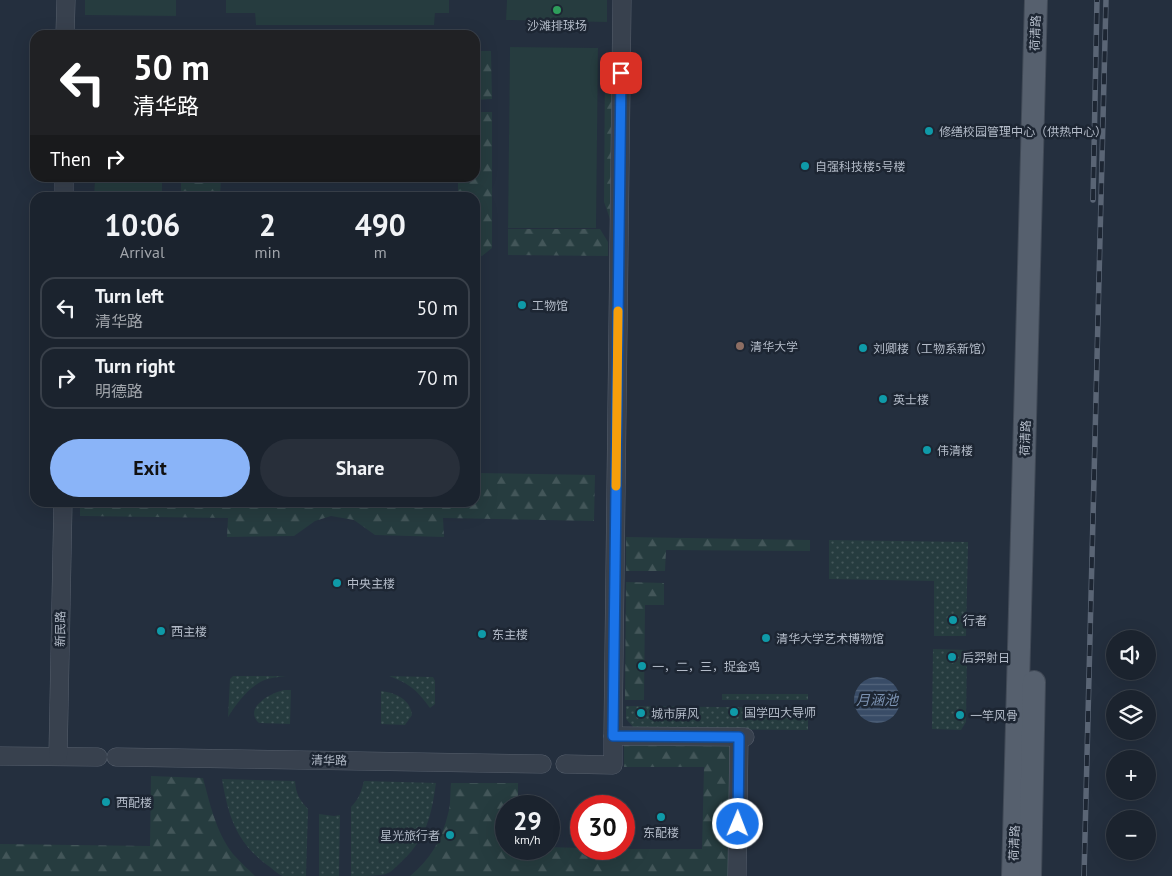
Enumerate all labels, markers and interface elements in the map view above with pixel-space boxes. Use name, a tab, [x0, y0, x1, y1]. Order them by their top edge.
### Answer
marker: 沙滩排球场	[551, 4, 563, 16]
street label: 荷清路	[1027, 15, 1043, 51]
place label: 沙滩排球场	[527, 18, 587, 33]
text: 50 m	[133, 44, 210, 90]
icon: left	[50, 50, 115, 115]
pin	[600, 52, 642, 94]
icon: arrive	[607, 59, 635, 87]
text: 清华路	[133, 92, 199, 120]
place label: 修缮校园管理中心（供热中心）	[939, 124, 1107, 139]
marker: 修缮校园管理中心（供热中心）	[923, 125, 935, 137]
icon: right	[101, 145, 129, 173]
text: Then	[50, 147, 91, 171]
place label: 自强科技楼5号楼	[815, 159, 906, 174]
marker: 自强科技楼5号楼	[799, 160, 811, 172]
text: 10:06	[104, 205, 180, 244]
text: 2	[259, 205, 276, 244]
text: 490	[355, 205, 406, 244]
text: Arrival	[120, 242, 165, 262]
text: min	[255, 242, 281, 262]
text: m	[374, 242, 387, 262]
text: Turn left	[95, 284, 164, 308]
icon: left	[52, 294, 80, 322]
text: 50 m	[417, 296, 458, 320]
place label: 工物馆	[532, 298, 568, 313]
marker: 工物馆	[516, 299, 528, 311]
text: 清华路	[95, 311, 143, 331]
place label: 清华大学	[750, 339, 798, 354]
marker: 清华大学	[734, 340, 746, 352]
place label: 刘卿楼（工物系新馆）	[873, 341, 993, 356]
marker: 刘卿楼（工物系新馆）	[857, 342, 869, 354]
text: Turn right	[95, 354, 175, 378]
icon: right	[52, 364, 80, 392]
text: 70 m	[417, 366, 458, 390]
text: 明德路	[95, 381, 143, 401]
place label: 英士楼	[893, 392, 929, 407]
marker: 英士楼	[877, 393, 889, 405]
street label: 荷清路	[1017, 420, 1033, 456]
button: Exit	[50, 439, 250, 497]
button: Share	[260, 439, 460, 497]
place label: 伟清楼	[937, 443, 973, 458]
marker: 伟清楼	[921, 444, 933, 456]
place label: 中央主楼	[347, 576, 395, 591]
marker: 中央主楼	[331, 577, 343, 589]
street label: 新民路	[52, 611, 68, 647]
place label: 行者	[963, 613, 987, 628]
marker: 行者	[947, 614, 959, 626]
place label: 西主楼	[171, 624, 207, 639]
marker: 西主楼	[155, 625, 167, 637]
place label: 东主楼	[492, 627, 528, 642]
marker: 东主楼	[476, 628, 488, 640]
map controls	[1106, 630, 1156, 860]
button: sound	[1106, 630, 1156, 680]
place label: 清华大学艺术博物馆	[776, 631, 884, 646]
marker: 清华大学艺术博物馆	[760, 632, 772, 644]
place label: 后羿射日	[962, 650, 1010, 665]
marker: 后羿射日	[946, 651, 958, 663]
place label: 一，二，三，捉金鸡	[652, 659, 760, 674]
marker: 一，二，三，捉金鸡	[636, 660, 648, 672]
button: layers	[1106, 690, 1156, 740]
water label: 月涵池	[856, 691, 900, 709]
place label: 国学四大导师	[744, 705, 816, 720]
place label: 城市屏风	[651, 706, 699, 721]
marker: 国学四大导师	[728, 706, 740, 718]
marker: 城市屏风	[635, 707, 647, 719]
place label: 一竿风骨	[970, 708, 1018, 723]
marker: 一竿风骨	[954, 709, 966, 721]
button: +	[1106, 750, 1156, 800]
street label: 清华路	[311, 752, 347, 768]
place label: 西配楼	[116, 795, 152, 810]
speed limit sign: 30	[570, 795, 635, 860]
marker: 西配楼	[100, 796, 112, 808]
position arrow	[711, 797, 763, 849]
text: 29	[513, 805, 542, 837]
button: −	[1106, 810, 1156, 860]
marker: 东配楼	[655, 811, 667, 823]
place label: 东配楼	[643, 825, 679, 840]
street label: 荷清路	[1006, 825, 1022, 861]
place label: 星光旅行者	[380, 828, 440, 843]
marker: 星光旅行者	[444, 829, 456, 841]
text: km/h	[514, 832, 541, 847]

